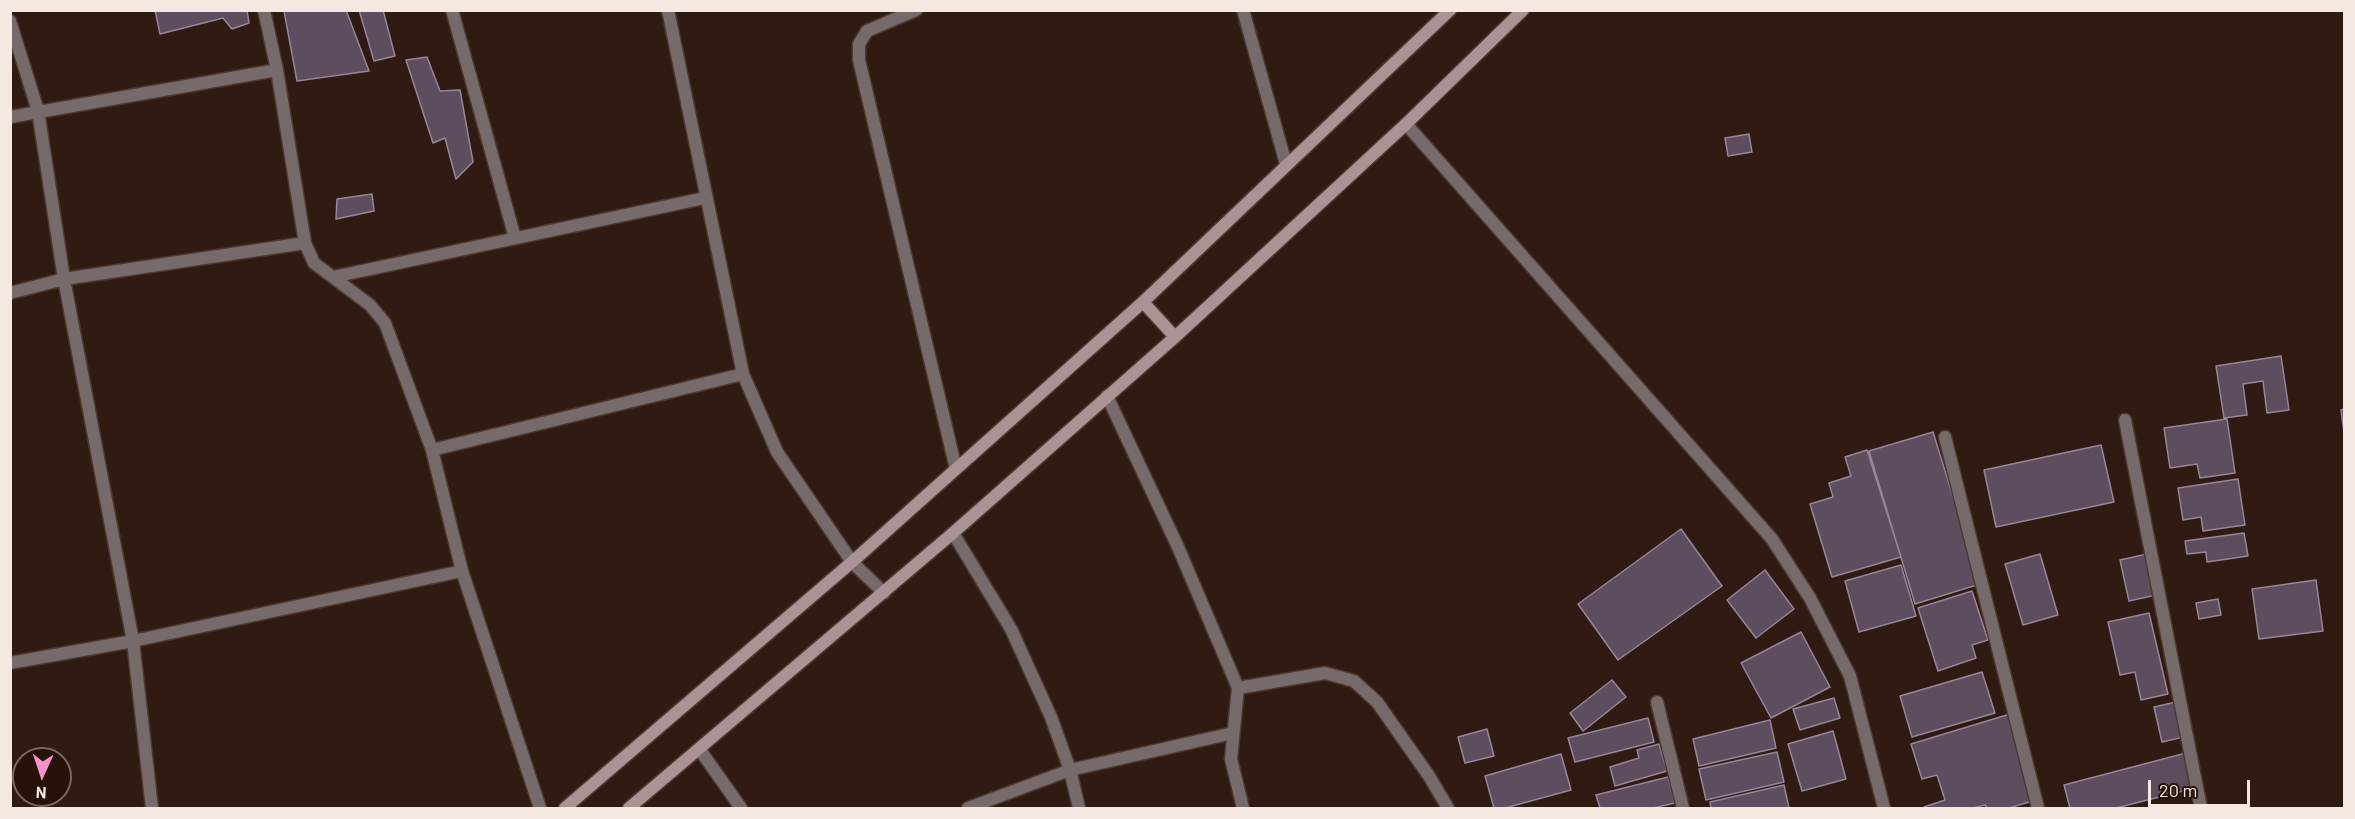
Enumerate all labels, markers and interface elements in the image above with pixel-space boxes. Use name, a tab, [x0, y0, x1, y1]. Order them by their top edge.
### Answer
north arrow	[12, 747, 72, 807]
scale bar	[2151, 768, 2253, 806]
text: 20 m	[2159, 779, 2197, 801]
text: N	[35, 784, 47, 803]

